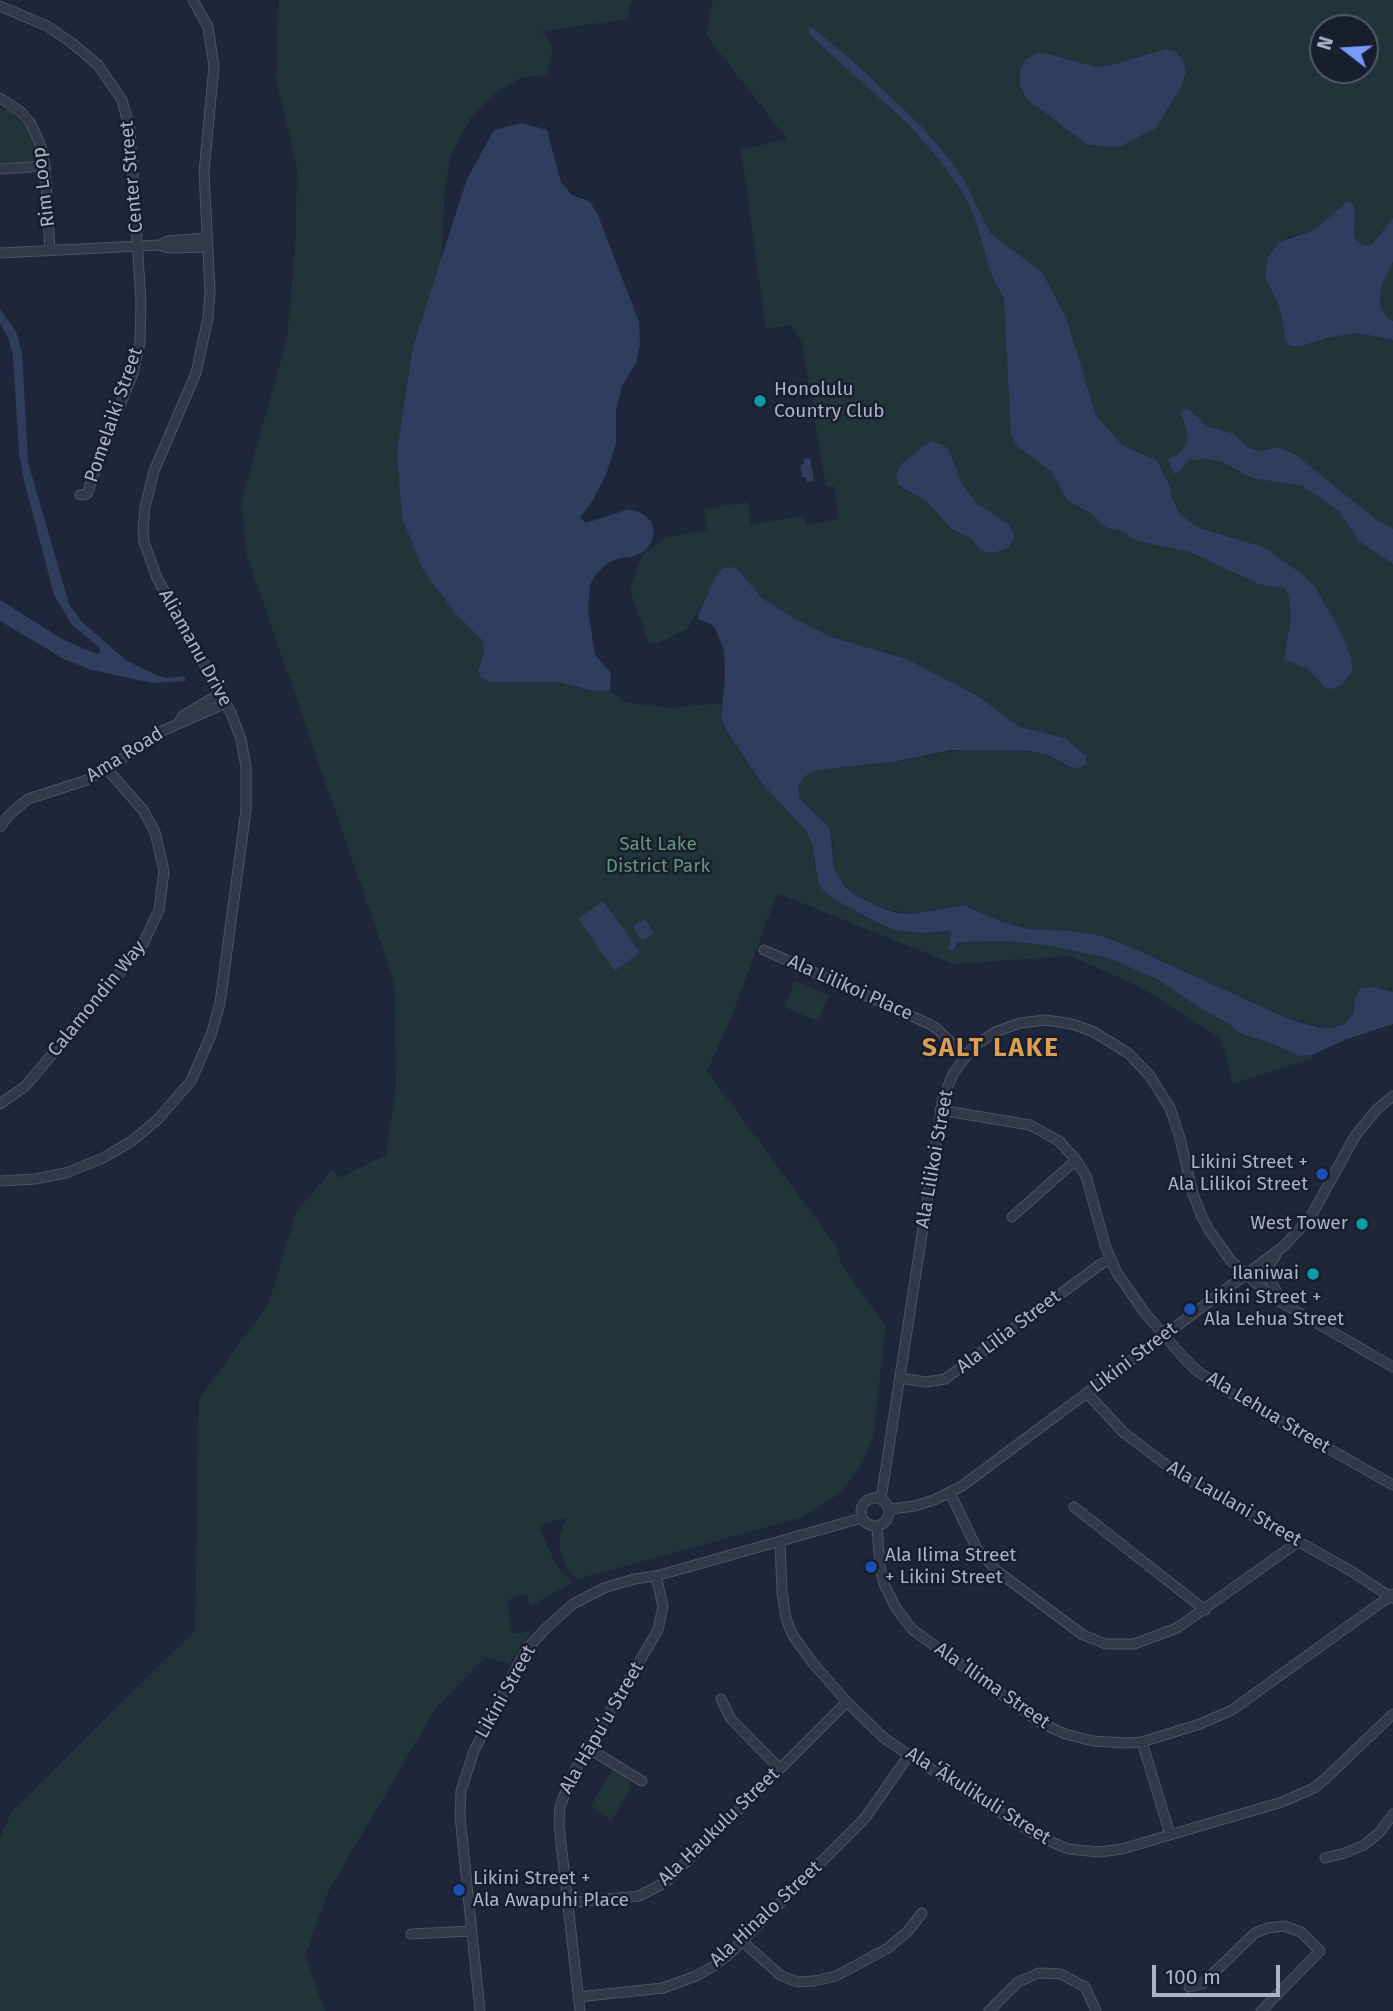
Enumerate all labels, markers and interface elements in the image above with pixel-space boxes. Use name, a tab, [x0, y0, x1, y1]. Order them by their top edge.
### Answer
north arrow	[1309, 14, 1379, 84]
text: N	[1313, 34, 1338, 53]
street label: Center Street	[116, 120, 148, 234]
street label: Rim Loop	[28, 146, 60, 228]
street label: Pomelaiki Street	[80, 345, 148, 485]
place label: Honolulu Country Club	[774, 379, 884, 423]
marker: Honolulu Country Club	[752, 393, 768, 409]
street label: Aliamanu Drive	[153, 585, 237, 711]
street label: Ama Road	[82, 722, 168, 788]
park label: Salt Lake District Park	[606, 834, 710, 878]
street label: Calamondin Way	[43, 937, 151, 1061]
street label: Ala Lilikoi Place	[784, 950, 916, 1026]
district label: SALT LAKE	[923, 1033, 1059, 1065]
street label: Ala Lilikoi Street	[912, 1088, 958, 1230]
place label: Likini Street + Ala Lilikoi Street	[1168, 1152, 1308, 1196]
marker: Likini Street + Ala Lilikoi Street	[1314, 1166, 1330, 1182]
place label: West Tower	[1250, 1213, 1348, 1235]
marker: West Tower	[1354, 1216, 1370, 1232]
place label: Ilaniwai	[1232, 1263, 1299, 1285]
marker: Ilaniwai	[1305, 1266, 1321, 1282]
street label: Ala Līlia Street	[952, 1285, 1066, 1379]
place label: Likini Street + Ala Lehua Street	[1204, 1287, 1344, 1331]
marker: Likini Street + Ala Lehua Street	[1182, 1301, 1198, 1317]
street label: Likini Street	[1086, 1318, 1182, 1398]
street label: Ala Lehua Street	[1202, 1367, 1334, 1459]
street label: Ala Laulani Street	[1163, 1456, 1305, 1552]
place label: Ala Ilima Street + Likini Street	[885, 1545, 1016, 1589]
marker: Ala Ilima Street + Likini Street	[863, 1559, 879, 1575]
street label: Ala ʻIlima Street	[930, 1638, 1054, 1734]
street label: Likini Street	[471, 1641, 541, 1743]
street label: Ala Hāpuʻu Street	[555, 1658, 649, 1798]
street label: Ala ʻĀkulikuli Street	[901, 1742, 1055, 1850]
street label: Ala Haukulu Street	[654, 1763, 784, 1891]
street label: Ala Hinalo Street	[705, 1856, 827, 1972]
place label: Likini Street + Ala Awapuhi Place	[473, 1868, 629, 1912]
marker: Likini Street + Ala Awapuhi Place	[451, 1882, 467, 1898]
scale bar	[1155, 1952, 1283, 1996]
text: 100 m	[1165, 1964, 1221, 1990]

